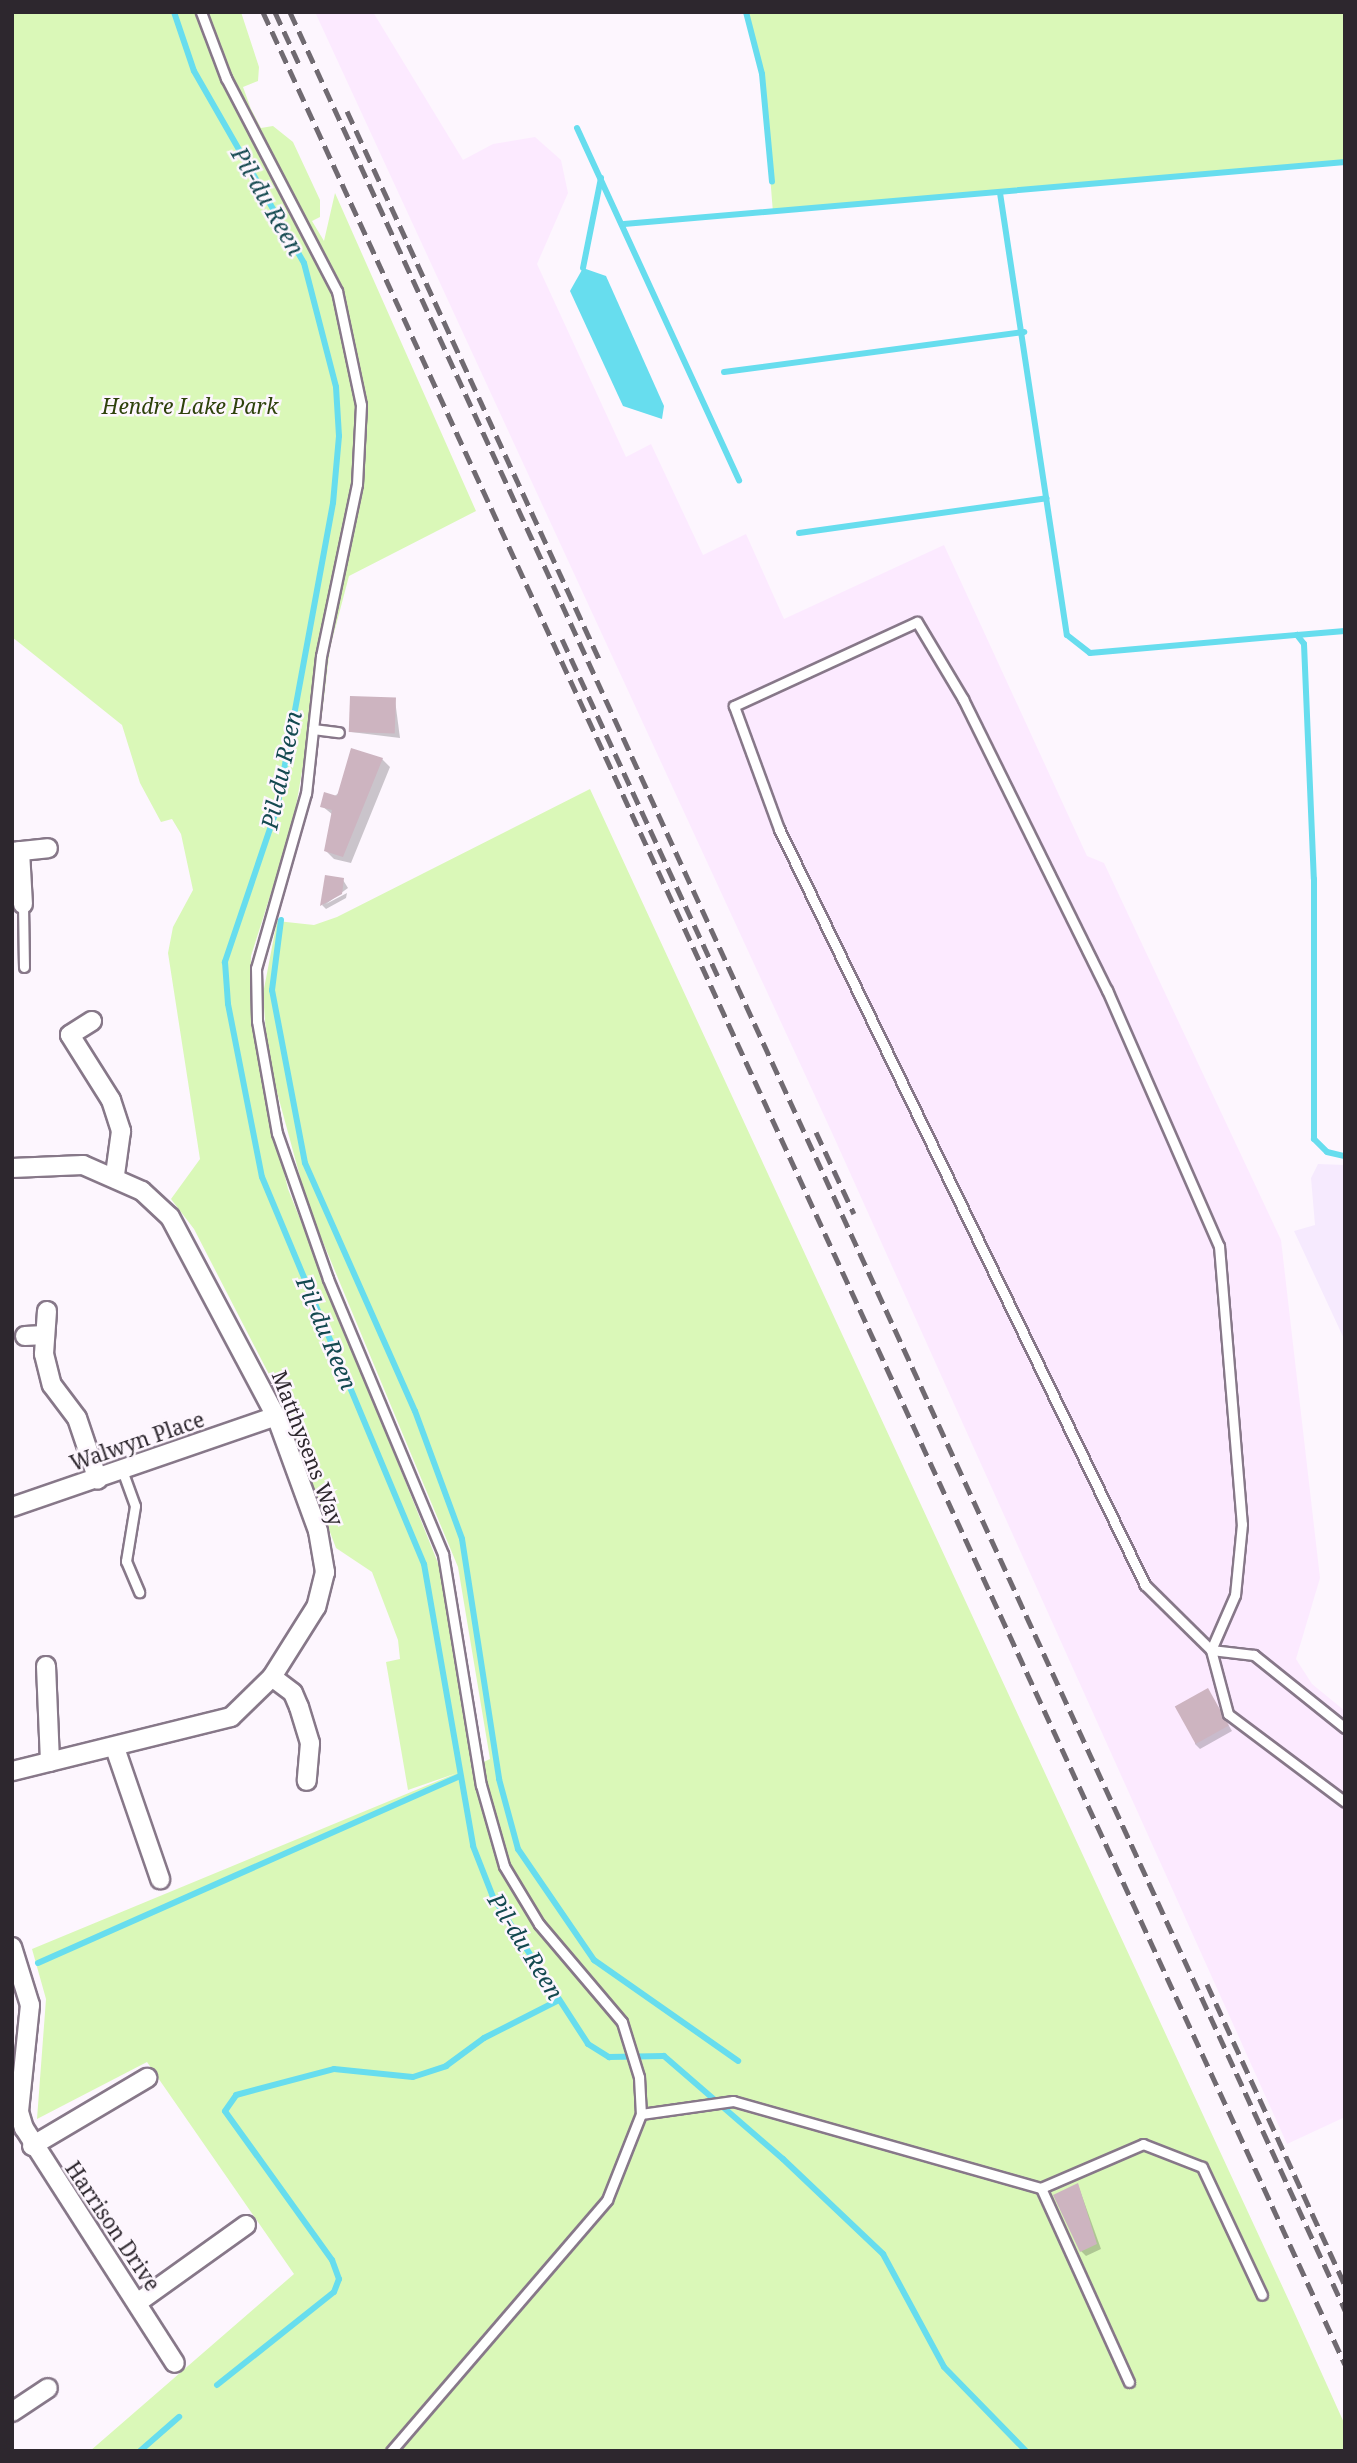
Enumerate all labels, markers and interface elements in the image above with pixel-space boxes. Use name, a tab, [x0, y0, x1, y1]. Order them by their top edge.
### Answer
water label: Pil-du Reen	[226, 142, 310, 260]
park label: Hendre Lake Park	[102, 393, 278, 419]
water label: Pil-du Reen	[255, 708, 307, 832]
water label: Pil-du Reen	[291, 1272, 363, 1394]
street label: Matthysens Way	[267, 1367, 349, 1529]
street label: Walwyn Place	[67, 1406, 207, 1476]
water label: Pil-du Reen	[482, 1888, 570, 2004]
street label: Harrison Drive	[60, 2156, 166, 2296]

